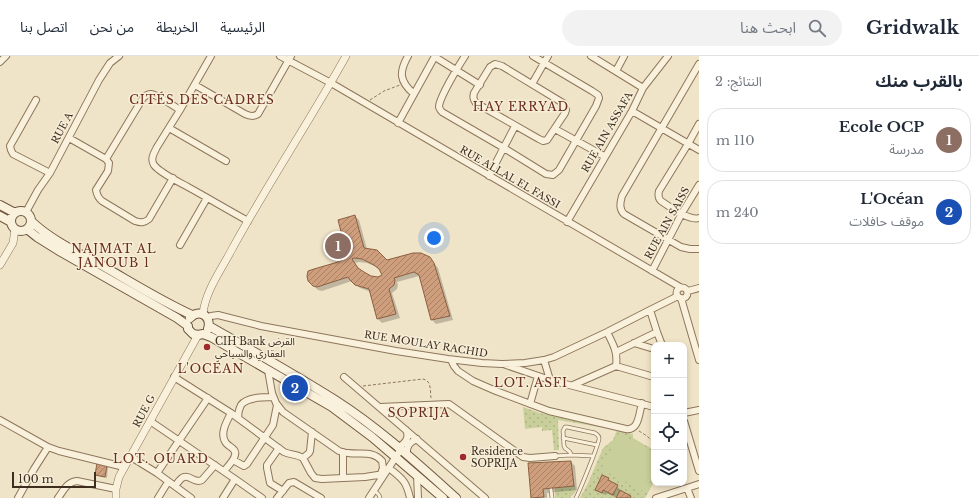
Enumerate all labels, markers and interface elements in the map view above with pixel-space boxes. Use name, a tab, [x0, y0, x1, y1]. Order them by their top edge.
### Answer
search box	[562, 10, 842, 46]
text: Gridwalk	[866, 16, 959, 39]
icon: search	[806, 17, 828, 39]
text: اتصل بنا	[20, 18, 68, 36]
text: من نحن	[90, 18, 134, 36]
text: الخريطة	[156, 18, 198, 36]
text: الرئيسية	[220, 18, 265, 36]
text: ابحث هنا	[740, 18, 796, 37]
text: بالقرب منك	[876, 71, 963, 92]
text: النتائج: 2	[715, 73, 762, 90]
street label: RUE AIN ASSAFA	[579, 89, 636, 175]
district label: CITÉS DES CADRES	[129, 91, 275, 107]
district label: HAY ERRYAD	[473, 99, 569, 114]
street label: RUE A	[48, 110, 76, 146]
text: Ecole OCP	[839, 117, 924, 136]
text: 110 m	[716, 132, 755, 149]
text: 1	[946, 132, 952, 149]
text: مدرسة	[889, 141, 924, 158]
street label: RUE ALLAL EL FASSI	[458, 143, 562, 211]
street label: RUE AIN SAISS	[642, 184, 692, 262]
text: L'Océan	[860, 189, 924, 208]
text: 240 m	[716, 204, 759, 221]
text: 2	[945, 204, 953, 221]
text: موقف حافلات	[849, 213, 924, 230]
your location	[424, 228, 444, 248]
pin: 1	[325, 231, 351, 261]
district label: NAJMAT AL JANOUB 1	[71, 241, 157, 270]
street label: RUE MOULAY RACHID	[363, 328, 489, 360]
place label: CIH Bank القرض العقاري والسياحي	[215, 335, 295, 361]
marker: CIH Bank القرض العقاري والسياحي	[202, 342, 212, 352]
map controls	[651, 342, 687, 486]
button: +	[651, 342, 687, 378]
district label: L'OCÉAN	[178, 360, 244, 376]
pin: 2	[282, 373, 308, 403]
district label: LOT. ASFI	[494, 375, 568, 390]
button: −	[651, 378, 687, 414]
street label: RUE G	[130, 392, 158, 430]
district label: SOPRIJA	[388, 405, 450, 420]
button: locate	[651, 414, 687, 450]
place label: Residence SOPRIJA	[471, 445, 523, 470]
button: layers	[651, 450, 687, 486]
district label: LOT. OUARD	[113, 451, 209, 466]
marker: Residence SOPRIJA	[458, 452, 468, 462]
scale bar	[12, 470, 96, 489]
text: 100 m	[18, 472, 54, 486]

